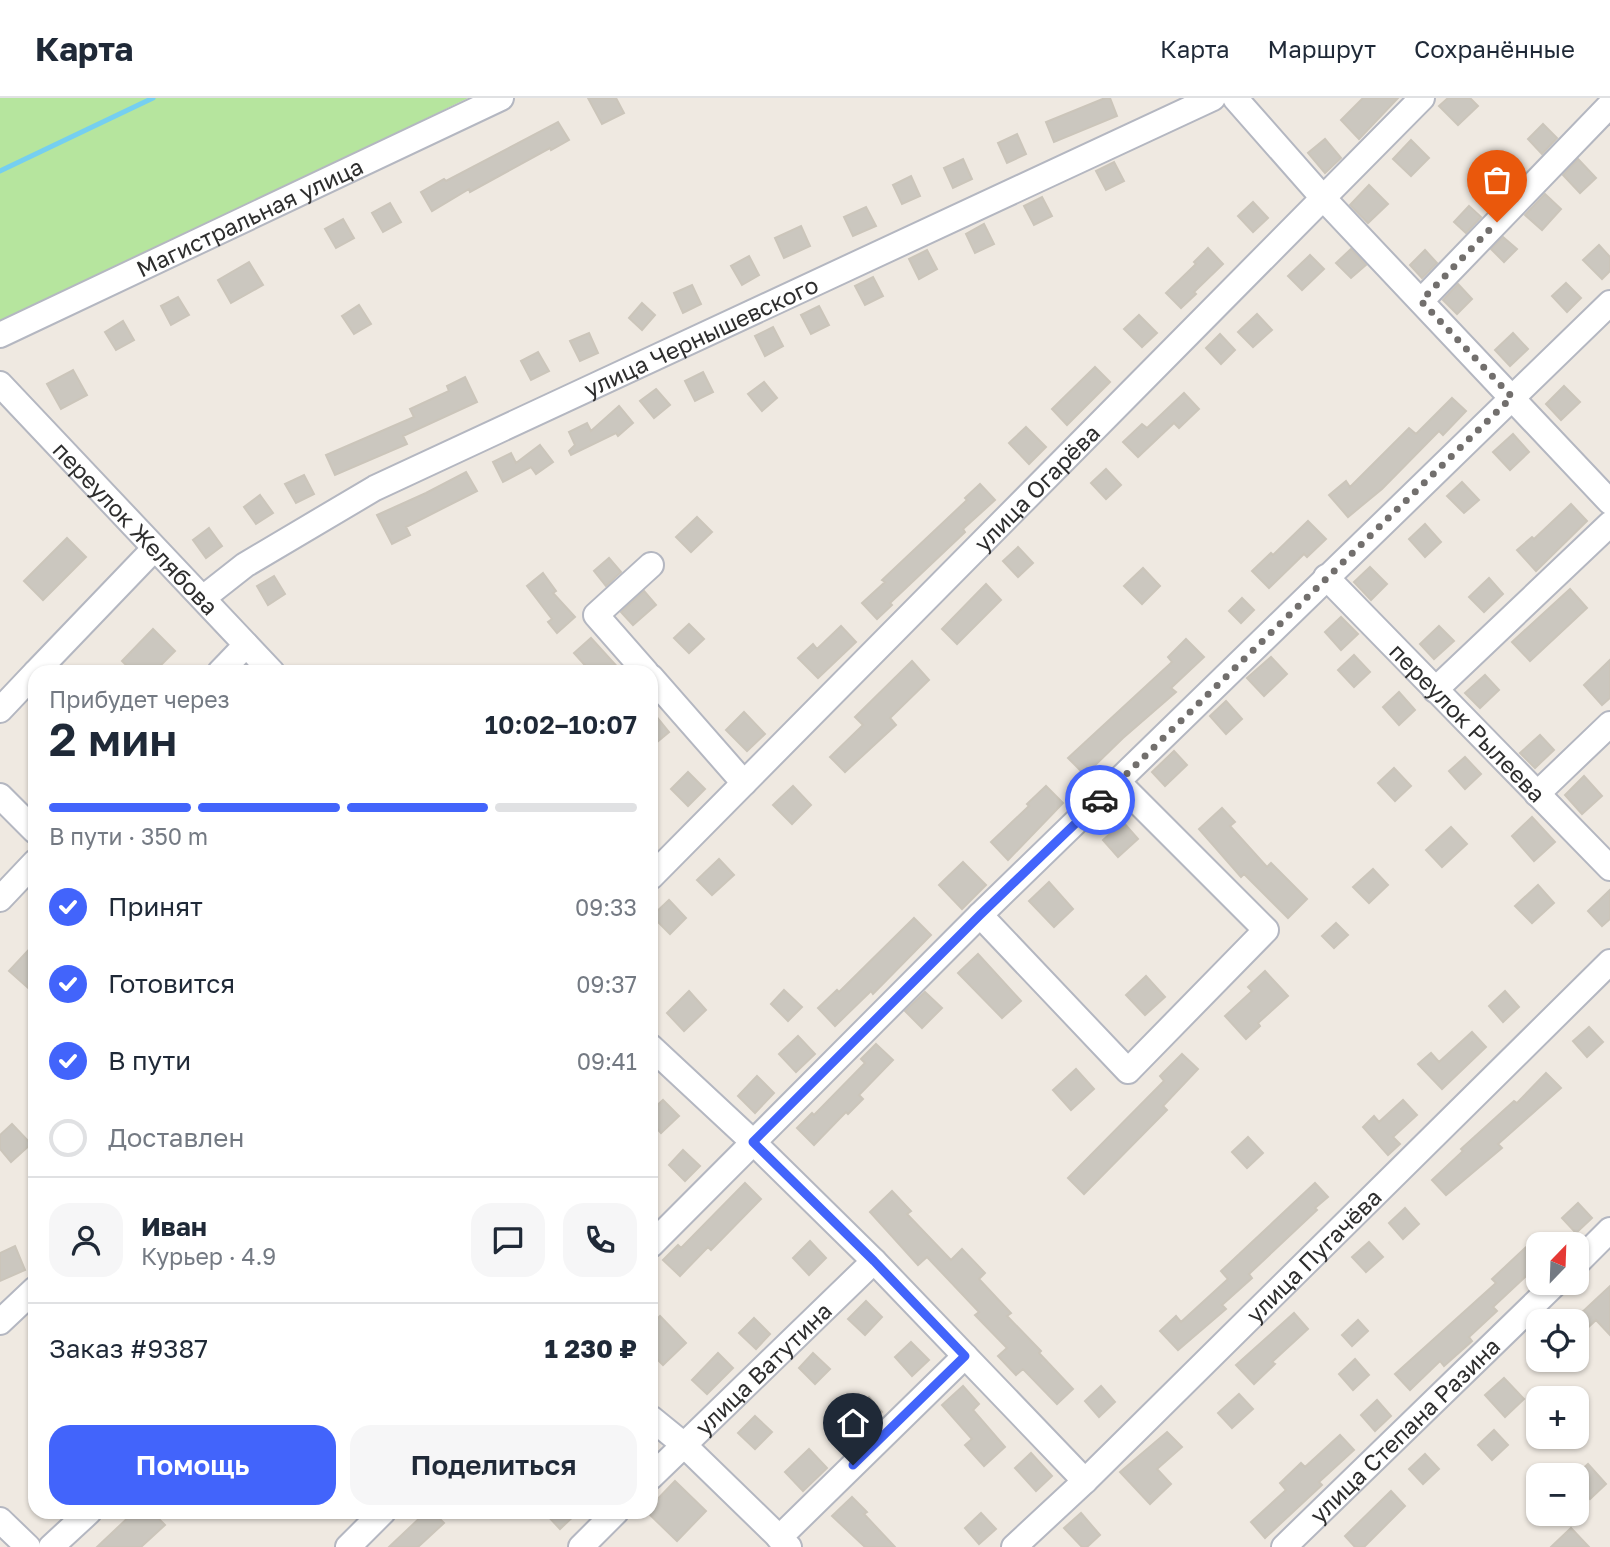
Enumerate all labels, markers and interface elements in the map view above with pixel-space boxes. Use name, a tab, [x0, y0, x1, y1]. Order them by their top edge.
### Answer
text: Карта	[35, 29, 134, 68]
text: Карта	[1160, 34, 1230, 63]
text: Маршрут	[1268, 34, 1376, 63]
text: Сохранённые	[1414, 34, 1575, 63]
pin	[1467, 150, 1527, 222]
street label: Магистральная улица	[132, 151, 367, 283]
icon: bag	[1478, 161, 1516, 199]
street label: улица Чернышевского	[579, 270, 823, 403]
street label: улица Огарёва	[968, 418, 1105, 557]
street label: переулок Желябова	[48, 436, 224, 620]
street label: переулок Рылеева	[1384, 637, 1551, 808]
text: Прибудет через	[49, 685, 230, 713]
text: 10:02–10:07	[485, 709, 637, 740]
text: 2 мин	[49, 711, 177, 766]
courier	[1065, 765, 1135, 835]
icon: car	[1081, 781, 1119, 819]
text: В пути · 350 m	[49, 822, 208, 850]
icon: check	[49, 888, 87, 926]
text: Принят	[108, 891, 203, 922]
text: 09:33	[575, 893, 637, 921]
icon: check	[49, 965, 87, 1003]
text: Готовится	[108, 968, 235, 999]
text: 09:37	[576, 970, 637, 998]
icon: check	[49, 1042, 87, 1080]
text: В пути	[108, 1045, 191, 1076]
text: 09:41	[577, 1047, 637, 1075]
text: Доставлен	[108, 1122, 244, 1153]
street label: улица Пугачёва	[1240, 1183, 1387, 1328]
button: person	[49, 1203, 123, 1277]
button: chat	[471, 1203, 545, 1277]
button: phone	[563, 1203, 637, 1277]
text: Иван	[141, 1211, 207, 1242]
north arrow	[1526, 1232, 1589, 1295]
map controls	[1526, 1232, 1589, 1526]
text: Курьер · 4.9	[141, 1242, 276, 1270]
street label: улица Ватутина	[689, 1296, 837, 1441]
button: locate	[1526, 1309, 1589, 1372]
street label: улица Степана Разина	[1304, 1331, 1505, 1528]
text: Заказ #9387	[49, 1333, 208, 1364]
text: 1 230 ₽	[544, 1333, 637, 1364]
button: +	[1526, 1386, 1589, 1449]
pin	[823, 1393, 883, 1465]
icon: home	[834, 1404, 872, 1442]
button: Помощь	[49, 1425, 336, 1505]
button: Поделиться	[350, 1425, 637, 1505]
button: −	[1526, 1463, 1589, 1526]

